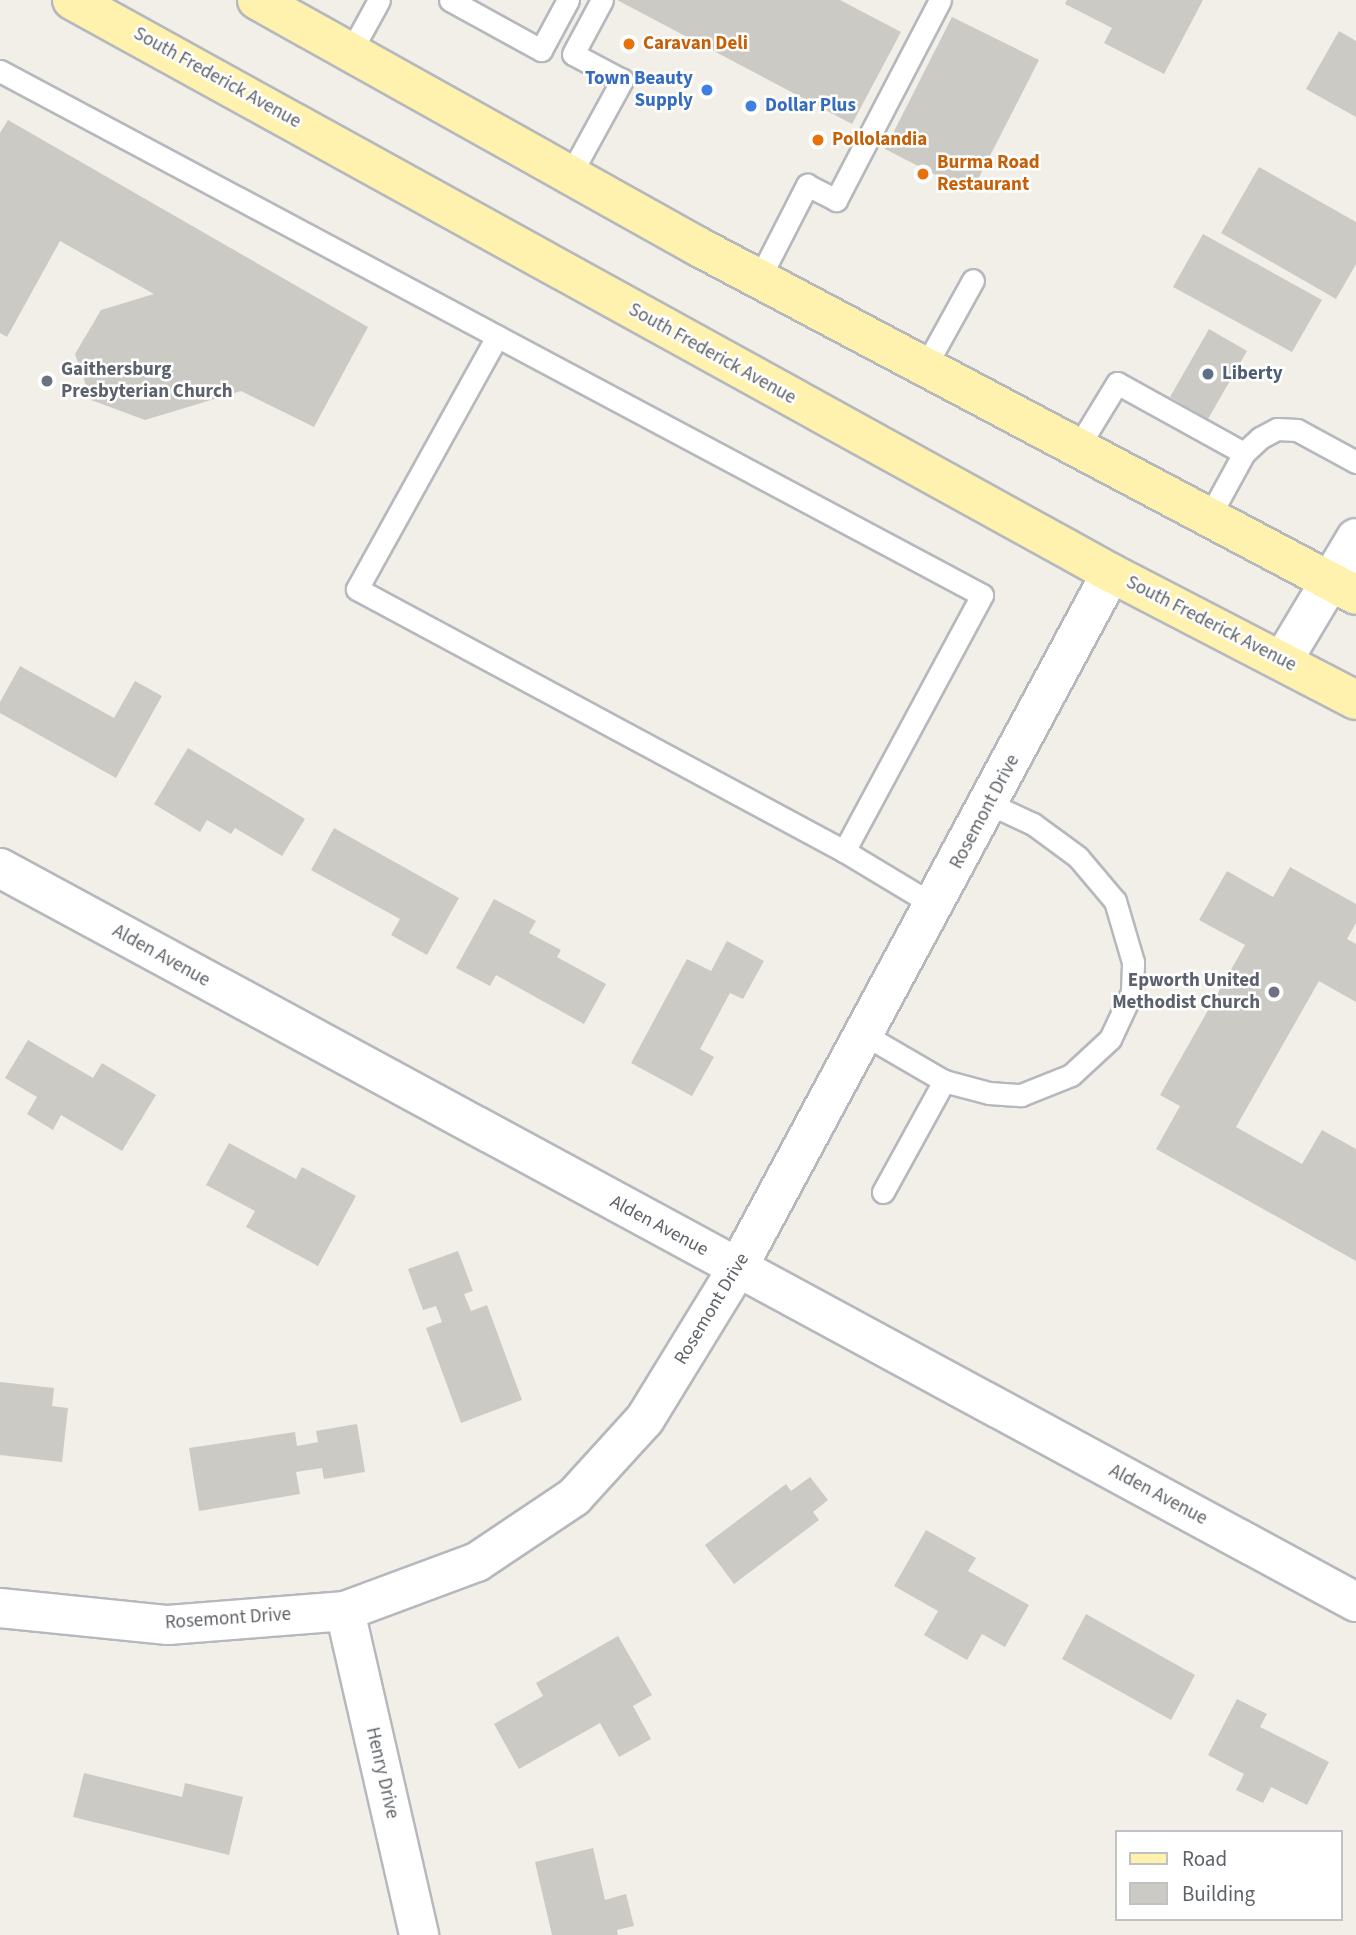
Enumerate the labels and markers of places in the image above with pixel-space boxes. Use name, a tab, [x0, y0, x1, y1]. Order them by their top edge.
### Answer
place label: Caravan Deli	[643, 33, 748, 55]
marker: Caravan Deli	[621, 36, 637, 52]
place label: Town Beauty Supply	[585, 68, 693, 112]
marker: Town Beauty Supply	[699, 82, 715, 98]
place label: Dollar Plus	[765, 95, 856, 117]
marker: Dollar Plus	[743, 98, 759, 114]
place label: Pollolandia	[832, 129, 927, 151]
marker: Pollolandia	[810, 132, 826, 148]
place label: Burma Road Restaurant	[937, 152, 1040, 196]
marker: Burma Road Restaurant	[915, 166, 931, 182]
place label: Gaithersburg Presbyterian Church	[61, 359, 233, 403]
place label: Liberty	[1222, 363, 1283, 385]
marker: Liberty	[1200, 366, 1216, 382]
marker: Gaithersburg Presbyterian Church	[39, 373, 55, 389]
place label: Epworth United Methodist Church	[1112, 970, 1260, 1014]
marker: Epworth United Methodist Church	[1266, 984, 1282, 1000]

